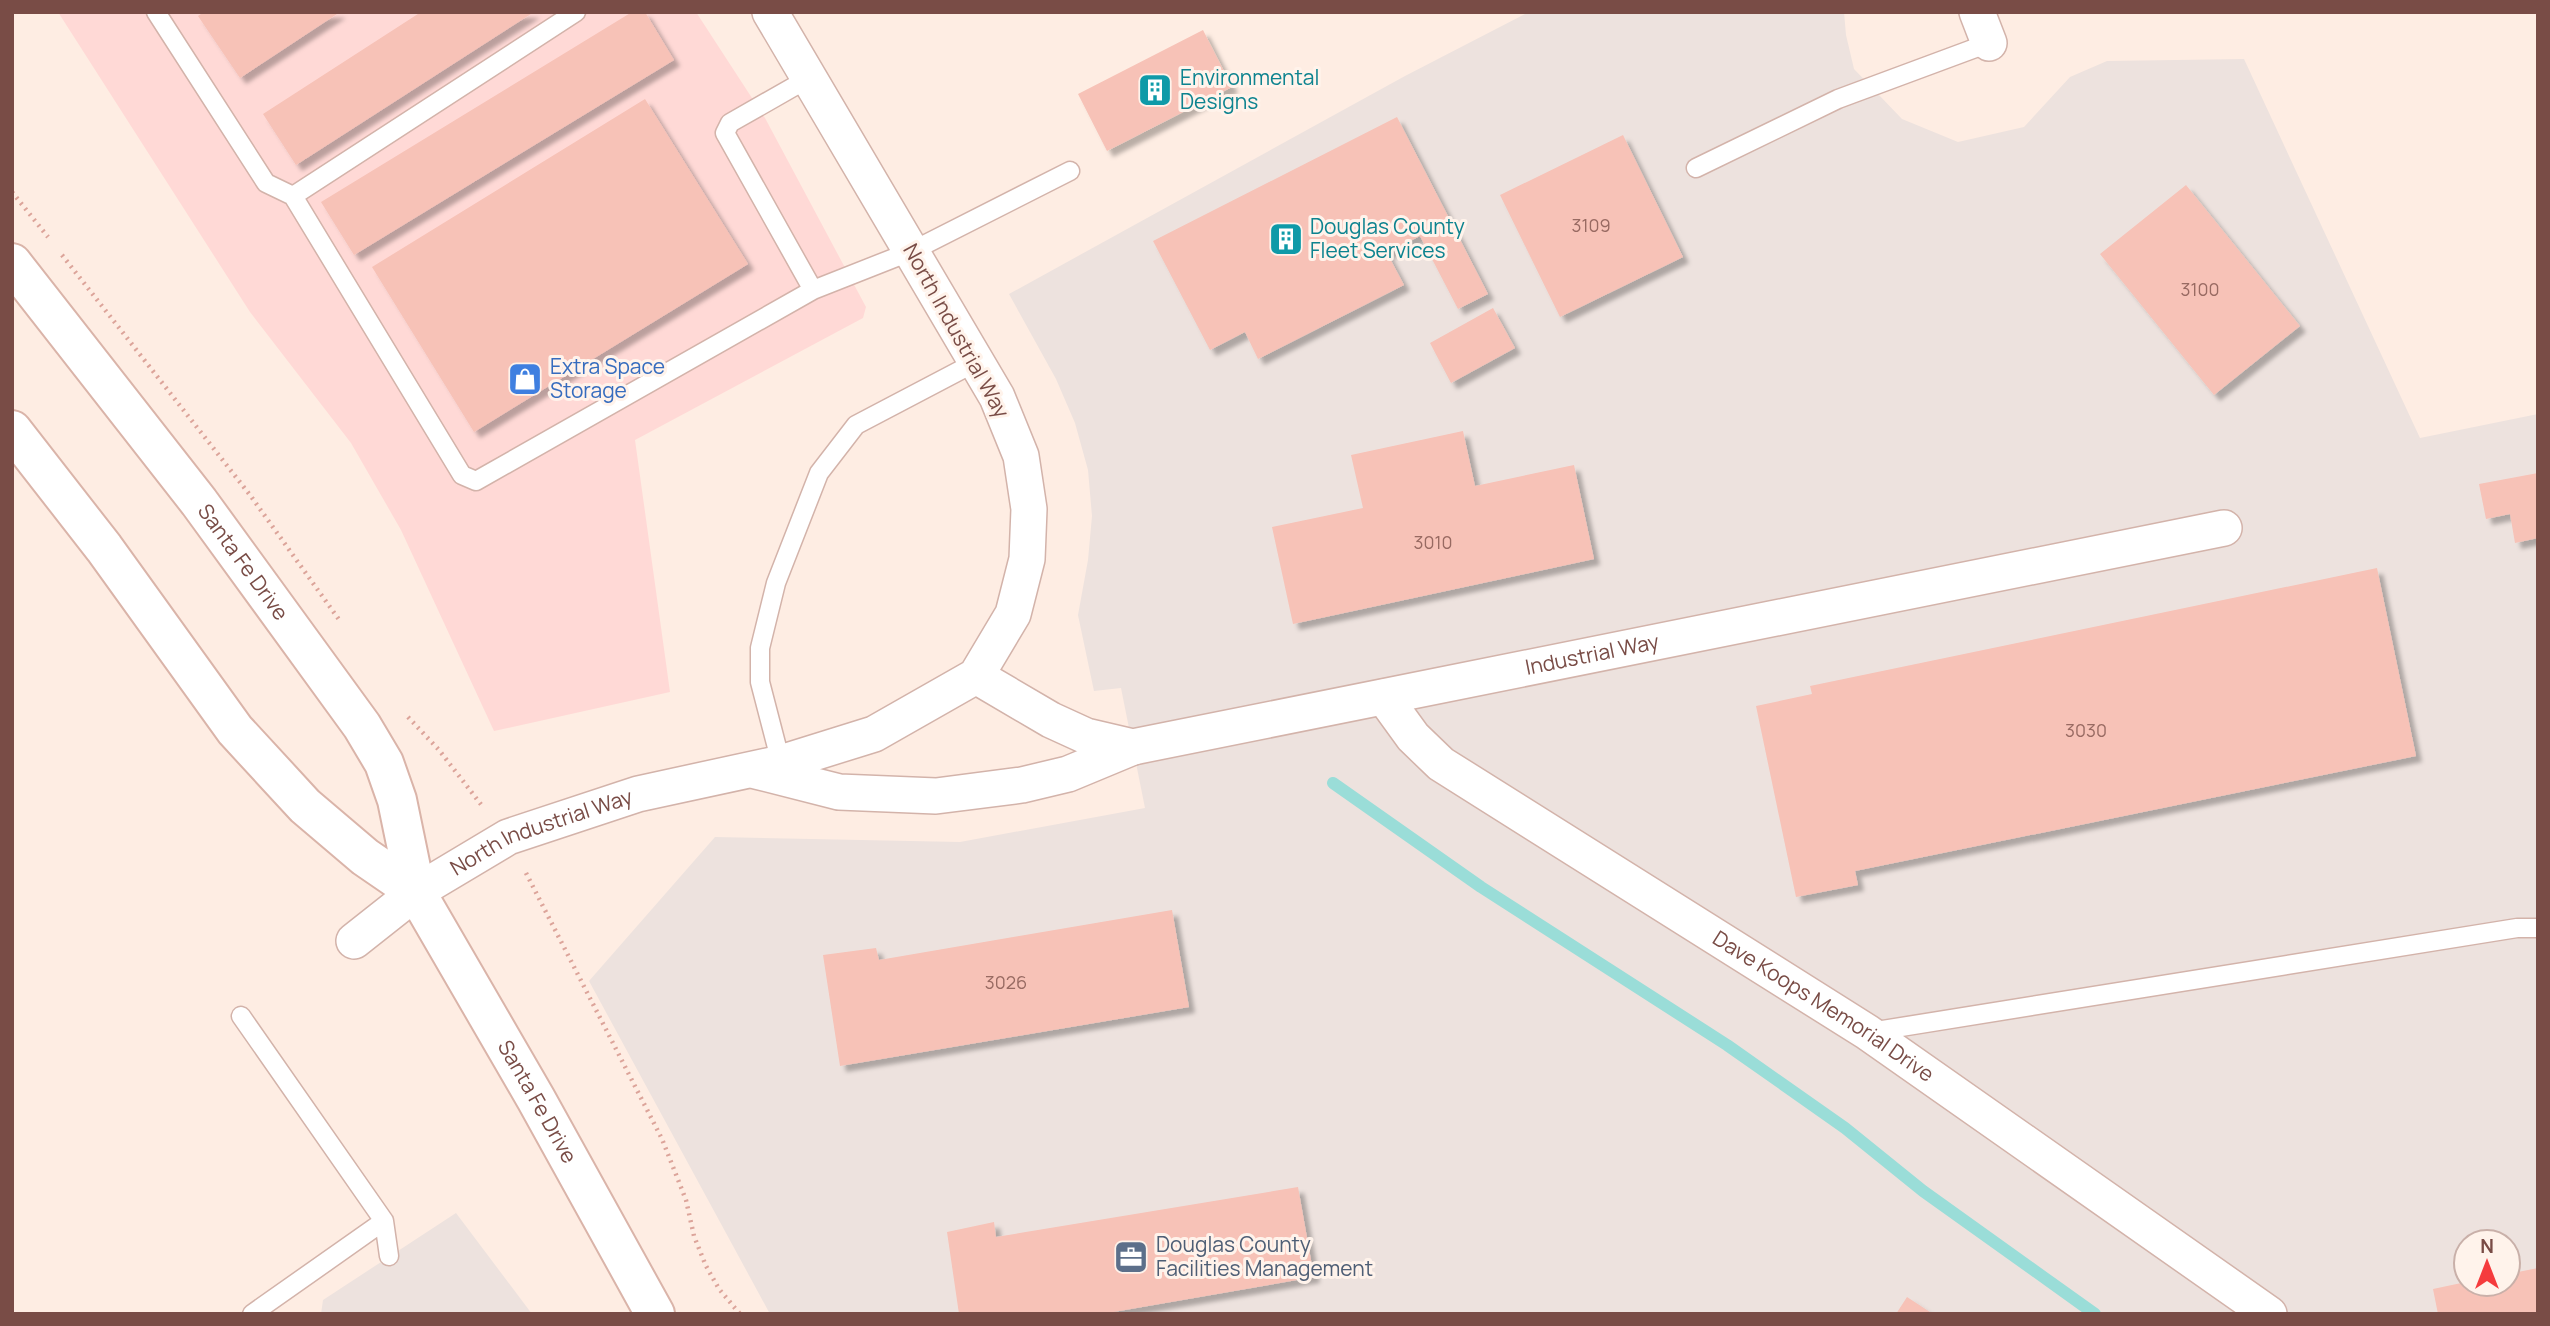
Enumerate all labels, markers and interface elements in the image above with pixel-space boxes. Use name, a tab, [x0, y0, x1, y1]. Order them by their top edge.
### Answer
place label: Environmental Designs	[1180, 63, 1319, 115]
building icon: Environmental Designs	[1136, 71, 1174, 109]
place label: Douglas County Fleet Services	[1310, 212, 1465, 264]
house number: 3109	[1571, 213, 1611, 237]
building icon: Douglas County Fleet Services	[1267, 220, 1305, 258]
street label: North Industrial Way	[897, 238, 1016, 423]
house number: 3100	[2181, 277, 2219, 301]
place label: Extra Space Storage	[550, 352, 665, 404]
shop icon: Extra Space Storage	[506, 360, 544, 398]
street label: Santa Fe Drive	[192, 498, 295, 625]
house number: 3010	[1414, 530, 1452, 554]
street label: Industrial Way	[1523, 627, 1661, 681]
house number: 3030	[2065, 718, 2107, 742]
street label: North Industrial Way	[445, 782, 636, 881]
street label: Dave Koops Memorial Drive	[1708, 924, 1940, 1088]
house number: 3026	[985, 970, 1027, 994]
street label: Santa Fe Drive	[492, 1035, 584, 1168]
north arrow	[2452, 1228, 2522, 1298]
place label: Douglas County Facilities Management	[1156, 1230, 1373, 1282]
text: N	[2480, 1233, 2494, 1259]
office icon: Douglas County Facilities Management	[1112, 1238, 1150, 1276]

